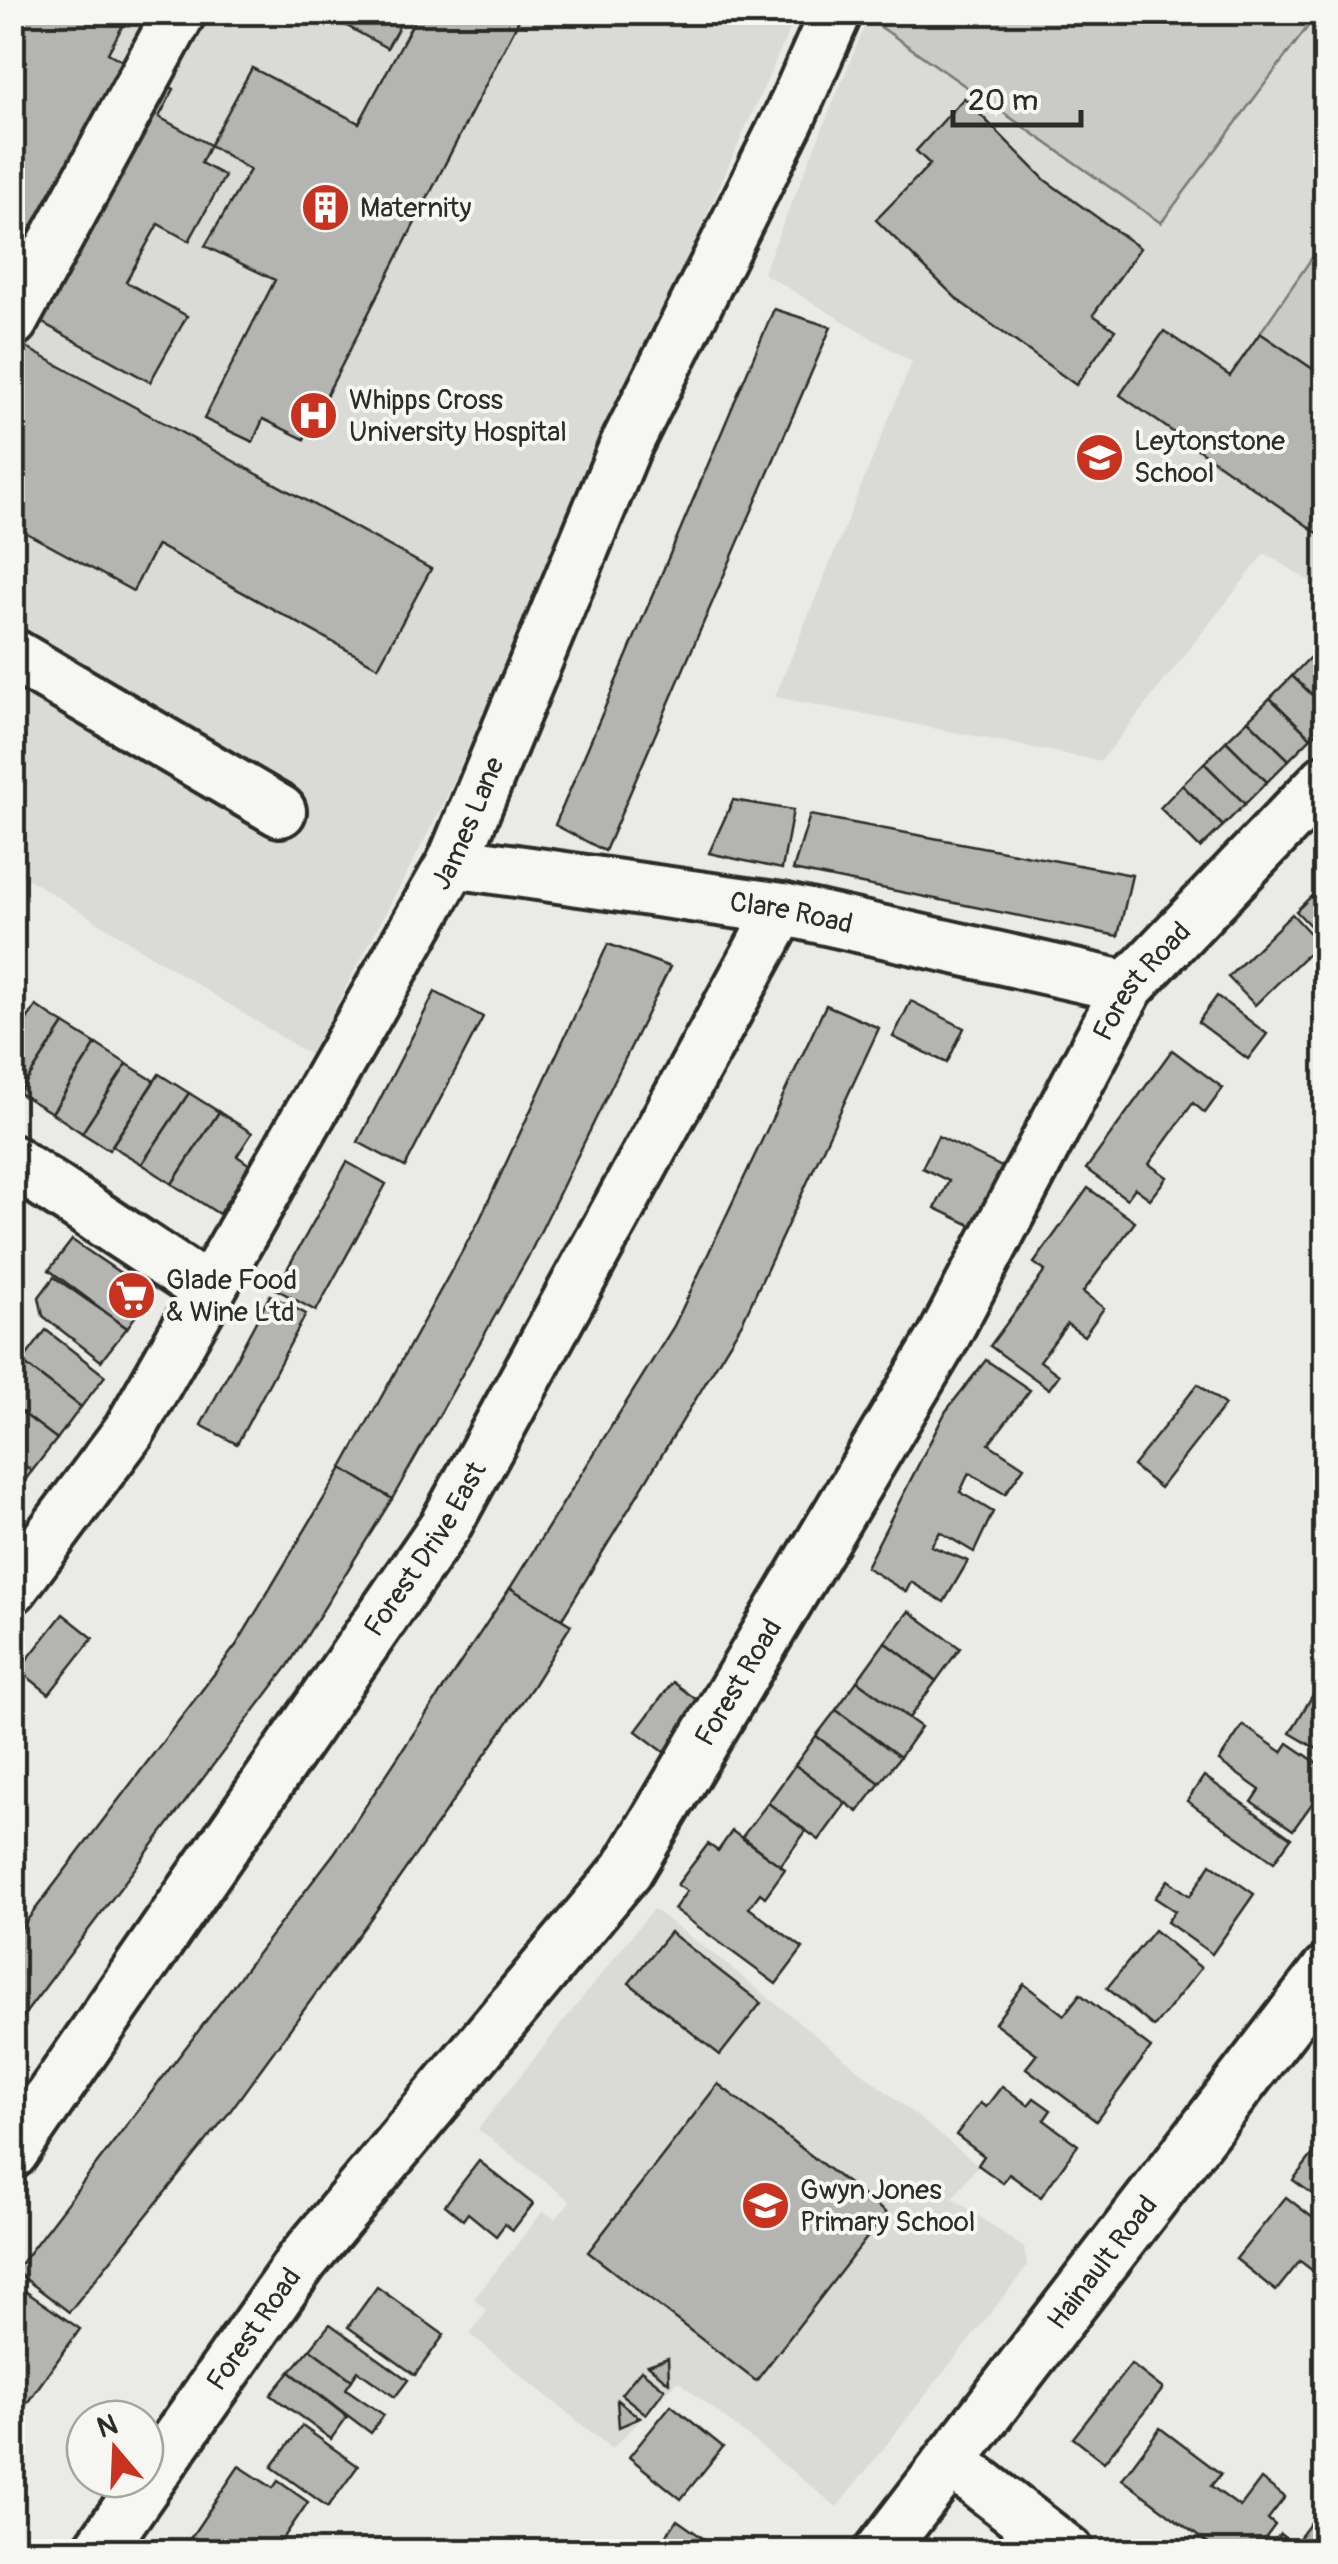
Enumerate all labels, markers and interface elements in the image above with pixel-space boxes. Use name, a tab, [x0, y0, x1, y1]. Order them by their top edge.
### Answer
scale bar	[953, 65, 1080, 127]
text: 20 m	[968, 82, 1038, 119]
building icon: Maternity	[299, 182, 351, 234]
place label: Maternity	[360, 191, 472, 226]
place label: Whipps Cross University Hospital	[349, 383, 567, 450]
hospital icon: Whipps Cross University Hospital	[288, 390, 340, 442]
place label: Leytonstone School	[1134, 424, 1285, 491]
school or university icon: Leytonstone School	[1073, 431, 1125, 483]
street label: James Lane	[423, 752, 512, 896]
street label: Clare Road	[728, 884, 856, 942]
street label: Forest Road	[1085, 915, 1198, 1047]
place label: Glade Food & Wine Ltd	[166, 1263, 297, 1330]
supermarket icon: Glade Food & Wine Ltd	[105, 1270, 157, 1322]
street label: Forest Drive East	[356, 1455, 494, 1643]
street label: Forest Road	[687, 1613, 790, 1752]
place label: Gwyn Jones Primary School	[800, 2173, 976, 2240]
school or university icon: Gwyn Jones Primary School	[739, 2180, 791, 2232]
street label: Hainault Road	[1040, 2189, 1165, 2337]
street label: Forest Road	[199, 2261, 309, 2397]
north arrow	[65, 2399, 165, 2499]
text: N	[93, 2407, 122, 2446]

